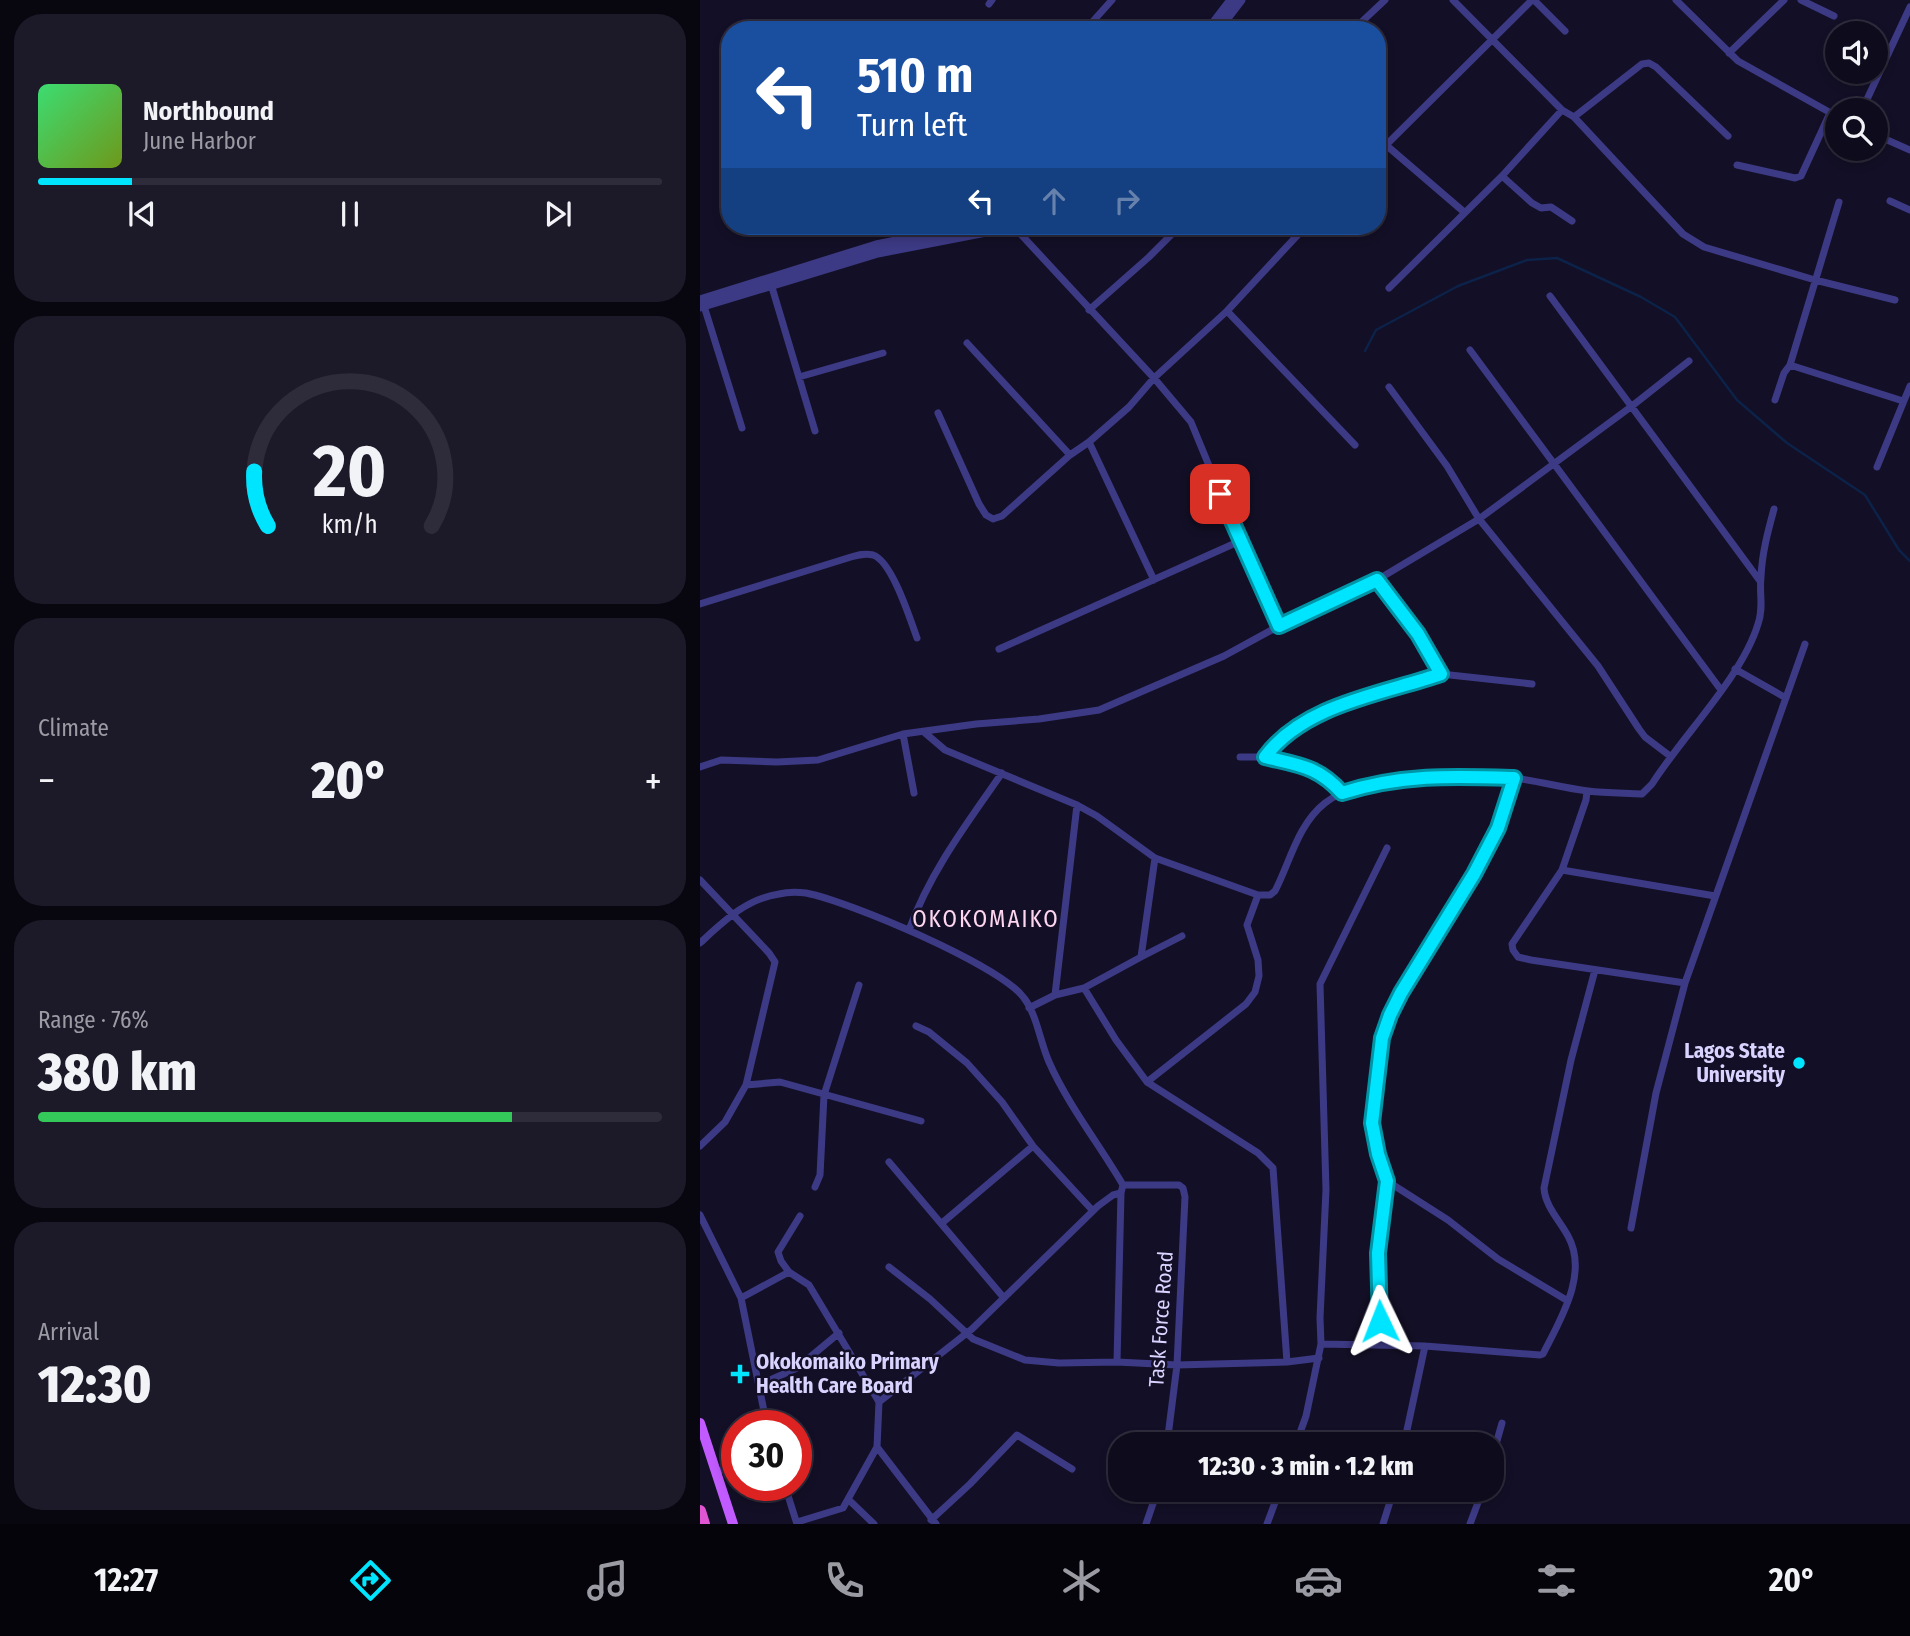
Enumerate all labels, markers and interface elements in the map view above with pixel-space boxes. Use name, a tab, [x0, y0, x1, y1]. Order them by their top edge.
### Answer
map controls	[1825, 21, 1888, 161]
button: sound	[1825, 21, 1888, 84]
text: 510 m	[857, 46, 973, 105]
icon: left	[742, 49, 833, 140]
text: Northbound	[143, 96, 274, 127]
button: search	[1825, 98, 1888, 161]
text: Turn left	[857, 106, 967, 144]
text: June Harbor	[143, 127, 256, 155]
icon: left	[962, 182, 1000, 220]
icon: ahead	[1035, 182, 1073, 220]
icon: right	[1108, 182, 1146, 220]
icon: previous	[123, 195, 161, 233]
icon: pause	[331, 195, 369, 233]
icon: next	[539, 195, 577, 233]
text: 20	[312, 428, 387, 515]
pin	[1190, 464, 1250, 524]
icon: arrive	[1201, 475, 1239, 513]
text: km/h	[322, 510, 378, 540]
text: Climate	[38, 714, 109, 742]
text: 20°	[311, 749, 389, 812]
text: −	[38, 758, 55, 804]
text: +	[645, 758, 662, 804]
district label: OKOKOMAIKO	[912, 905, 1060, 933]
text: Range · 76%	[38, 1006, 149, 1034]
place label: Lagos State University	[1684, 1038, 1786, 1088]
text: 380 km	[38, 1041, 197, 1104]
marker: Lagos State University	[1791, 1055, 1807, 1071]
street label: Task Force Road	[1143, 1250, 1179, 1388]
position arrow	[1343, 1284, 1417, 1358]
text: Arrival	[38, 1318, 99, 1346]
place label: Okokomaiko Primary Health Care Board	[756, 1349, 940, 1399]
text: 12:30	[38, 1353, 152, 1416]
marker: Okokomaiko Primary Health Care Board	[730, 1364, 750, 1384]
speed limit sign: 30	[721, 1410, 812, 1501]
text: 12:30 · 3 min · 1.2 km	[1198, 1451, 1414, 1482]
icon: directions	[346, 1556, 395, 1605]
icon: music	[583, 1556, 632, 1605]
icon: phone	[820, 1556, 869, 1605]
icon: climate	[1057, 1556, 1106, 1605]
icon: car	[1294, 1556, 1343, 1605]
icon: filters	[1532, 1556, 1581, 1605]
text: 12:27	[94, 1561, 158, 1599]
text: 20°	[1769, 1561, 1816, 1599]

